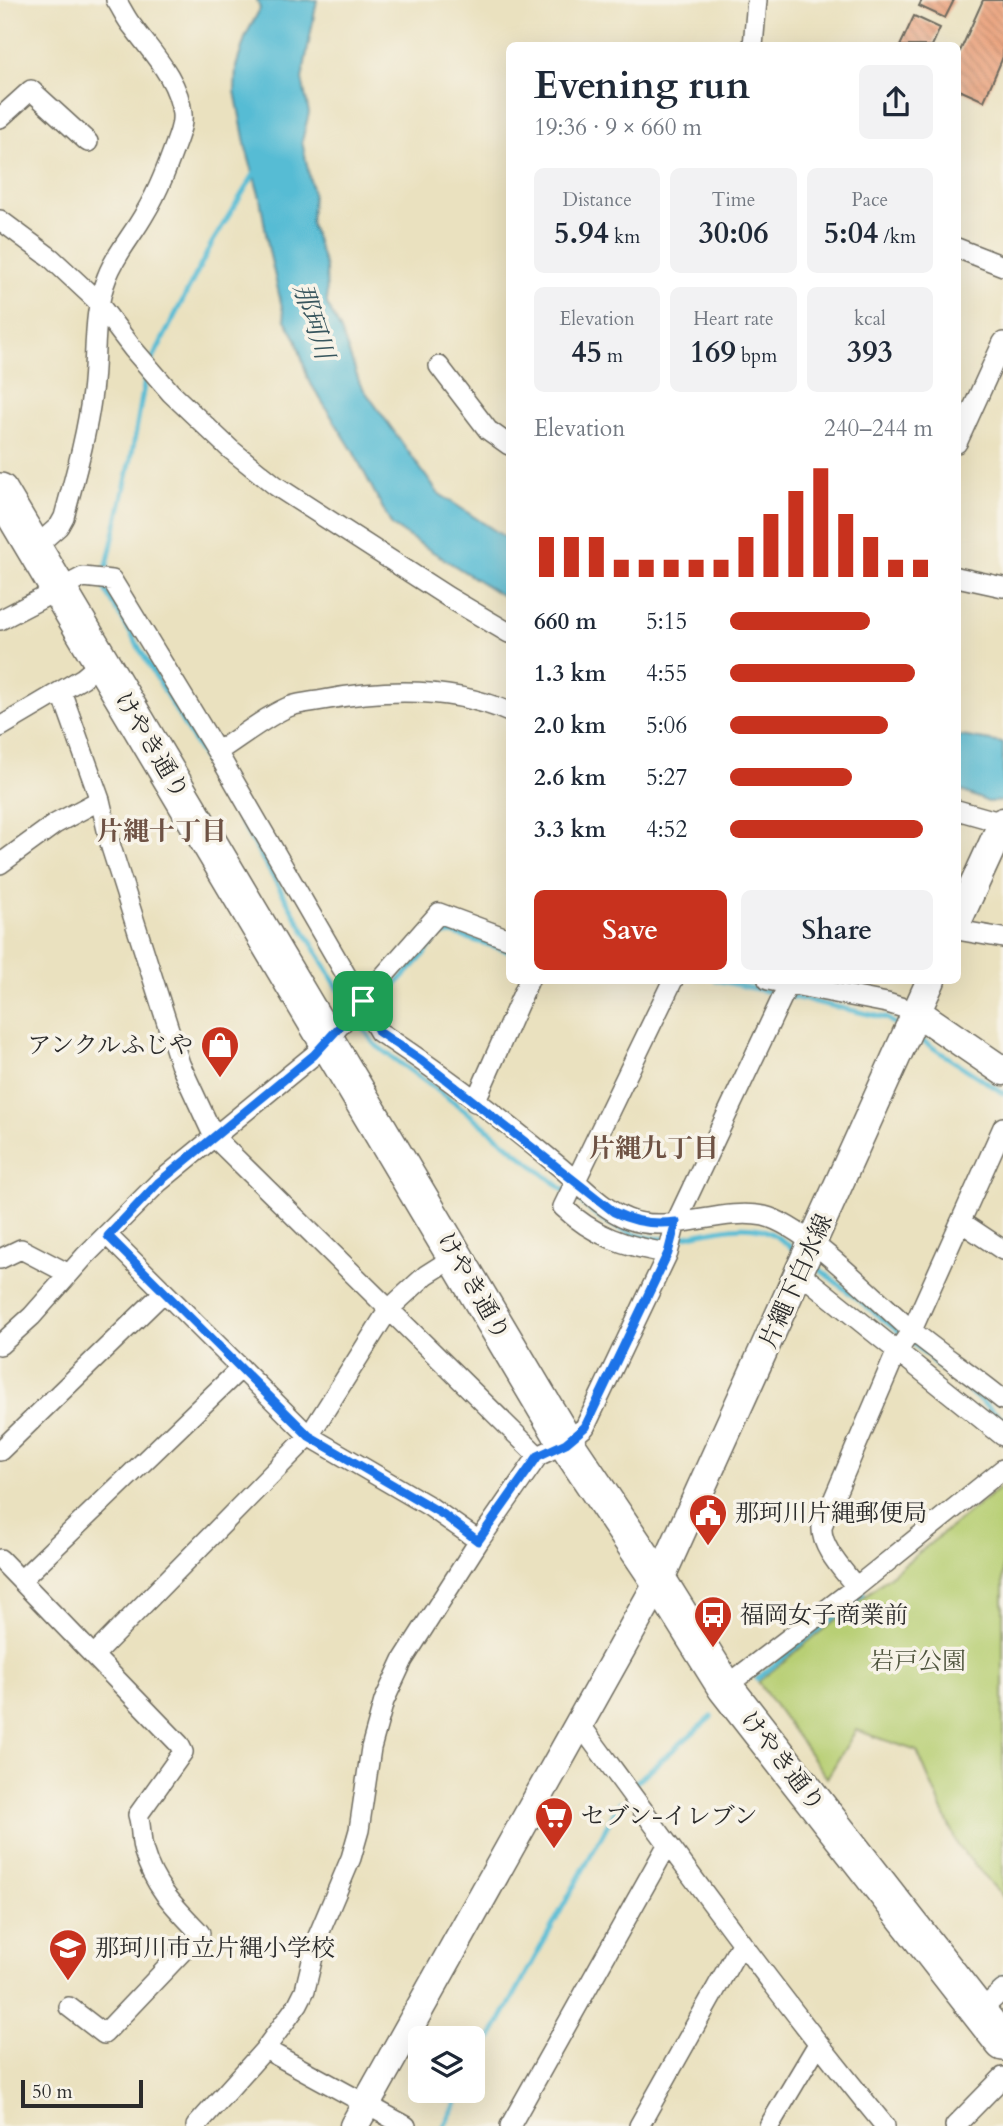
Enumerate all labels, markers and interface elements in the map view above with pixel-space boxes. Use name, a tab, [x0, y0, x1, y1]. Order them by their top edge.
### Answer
text: Evening run	[534, 60, 750, 112]
button: share	[859, 65, 933, 139]
text: 19:36 · 9 × 660 m	[534, 112, 702, 143]
text: Distance	[562, 187, 632, 213]
text: Time	[712, 187, 755, 213]
text: Pace	[851, 187, 888, 213]
text: 5.94	[554, 213, 609, 254]
text: 30:06	[698, 213, 769, 254]
text: 5:04	[824, 213, 878, 254]
text: km	[609, 224, 640, 250]
text: /km	[878, 224, 916, 250]
water label: 那珂川	[285, 279, 343, 366]
text: Elevation	[559, 306, 635, 332]
text: Heart rate	[693, 306, 774, 332]
text: kcal	[854, 306, 886, 332]
text: 45	[571, 332, 602, 373]
text: 169	[690, 332, 736, 373]
text: 393	[847, 332, 893, 373]
text: m	[602, 343, 623, 369]
text: bpm	[736, 343, 777, 369]
text: Elevation	[534, 413, 625, 444]
text: 240–244 m	[824, 413, 933, 444]
text: 660 m	[534, 606, 597, 637]
text: 5:15	[646, 606, 687, 637]
text: 1.3 km	[534, 658, 606, 689]
text: 4:55	[646, 658, 687, 689]
street label: けやき通り	[107, 685, 197, 805]
text: 2.0 km	[534, 710, 606, 741]
text: 5:06	[646, 710, 687, 741]
text: 2.6 km	[534, 762, 606, 793]
text: 5:27	[646, 762, 687, 793]
district label: 片縄十丁目	[97, 814, 227, 849]
text: 3.3 km	[534, 814, 606, 845]
text: 4:52	[646, 814, 687, 845]
button: Save	[534, 890, 727, 970]
button: Share	[741, 890, 933, 970]
pin	[333, 971, 393, 1031]
icon: arrive	[344, 982, 382, 1020]
shop icon: アンクルふじや	[199, 1024, 241, 1079]
place label: アンクルふじや	[27, 1029, 193, 1062]
district label: 片縄九丁目	[589, 1131, 719, 1166]
street label: 片繩下白水線	[752, 1209, 841, 1354]
street label: けやき通り	[429, 1226, 518, 1346]
public building icon: 那珂川片縄郵便局	[687, 1492, 729, 1547]
place label: 那珂川片縄郵便局	[735, 1497, 927, 1530]
bus stop icon: 福岡女子商業前	[692, 1594, 734, 1649]
place label: 福岡女子商業前	[740, 1599, 908, 1632]
park label: 岩戸公園	[870, 1645, 966, 1678]
street label: けやき通り	[733, 1704, 833, 1819]
supermarket icon: セブン-イレブン	[533, 1795, 575, 1850]
place label: セブン-イレブン	[581, 1800, 758, 1833]
school or university icon: 那珂川市立片縄小学校	[47, 1927, 89, 1982]
place label: 那珂川市立片縄小学校	[95, 1932, 335, 1965]
map controls	[408, 2026, 485, 2103]
button: layers	[408, 2026, 485, 2103]
scale bar	[21, 2077, 144, 2109]
text: 50 m	[32, 2079, 73, 2105]

